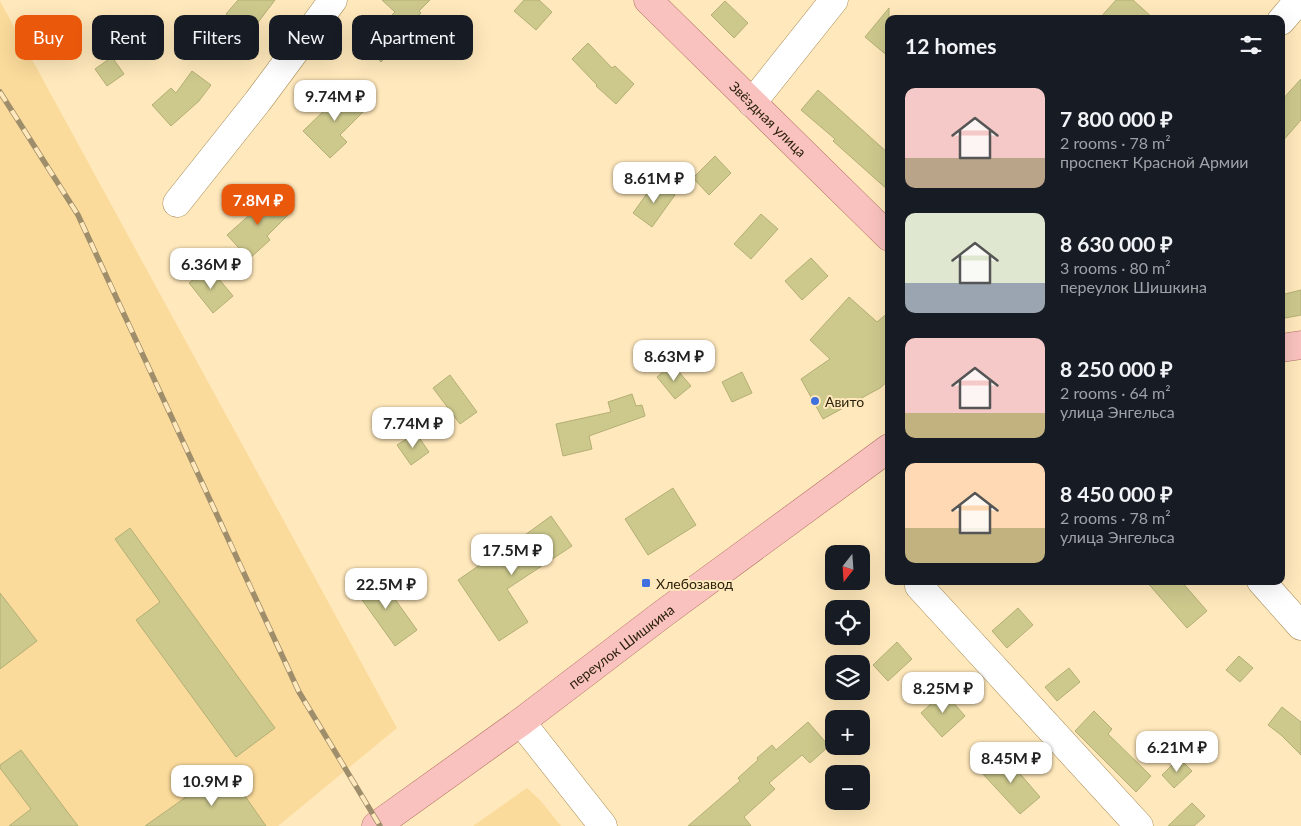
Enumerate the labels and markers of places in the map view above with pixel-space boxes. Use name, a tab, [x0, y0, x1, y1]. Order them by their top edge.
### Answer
pin: 9.74M ₽	[289, 80, 381, 122]
pin: 8.61M ₽	[608, 162, 700, 204]
pin: 7.8M ₽	[217, 184, 299, 226]
pin: 6.36M ₽	[165, 248, 257, 290]
pin: 8.63M ₽	[628, 340, 720, 382]
place label: Авито	[825, 393, 864, 410]
marker: Авито	[809, 395, 821, 407]
pin: 7.74M ₽	[367, 406, 459, 449]
pin: 17.5M ₽	[466, 534, 558, 576]
pin: 22.5M ₽	[340, 568, 432, 610]
place label: Хлебозавод	[656, 575, 734, 592]
marker: Хлебозавод	[640, 577, 652, 589]
pin: 8.25M ₽	[897, 672, 989, 714]
pin: 6.21M ₽	[1131, 730, 1223, 773]
pin: 8.45M ₽	[965, 742, 1057, 784]
pin: 10.9M ₽	[166, 764, 258, 807]

